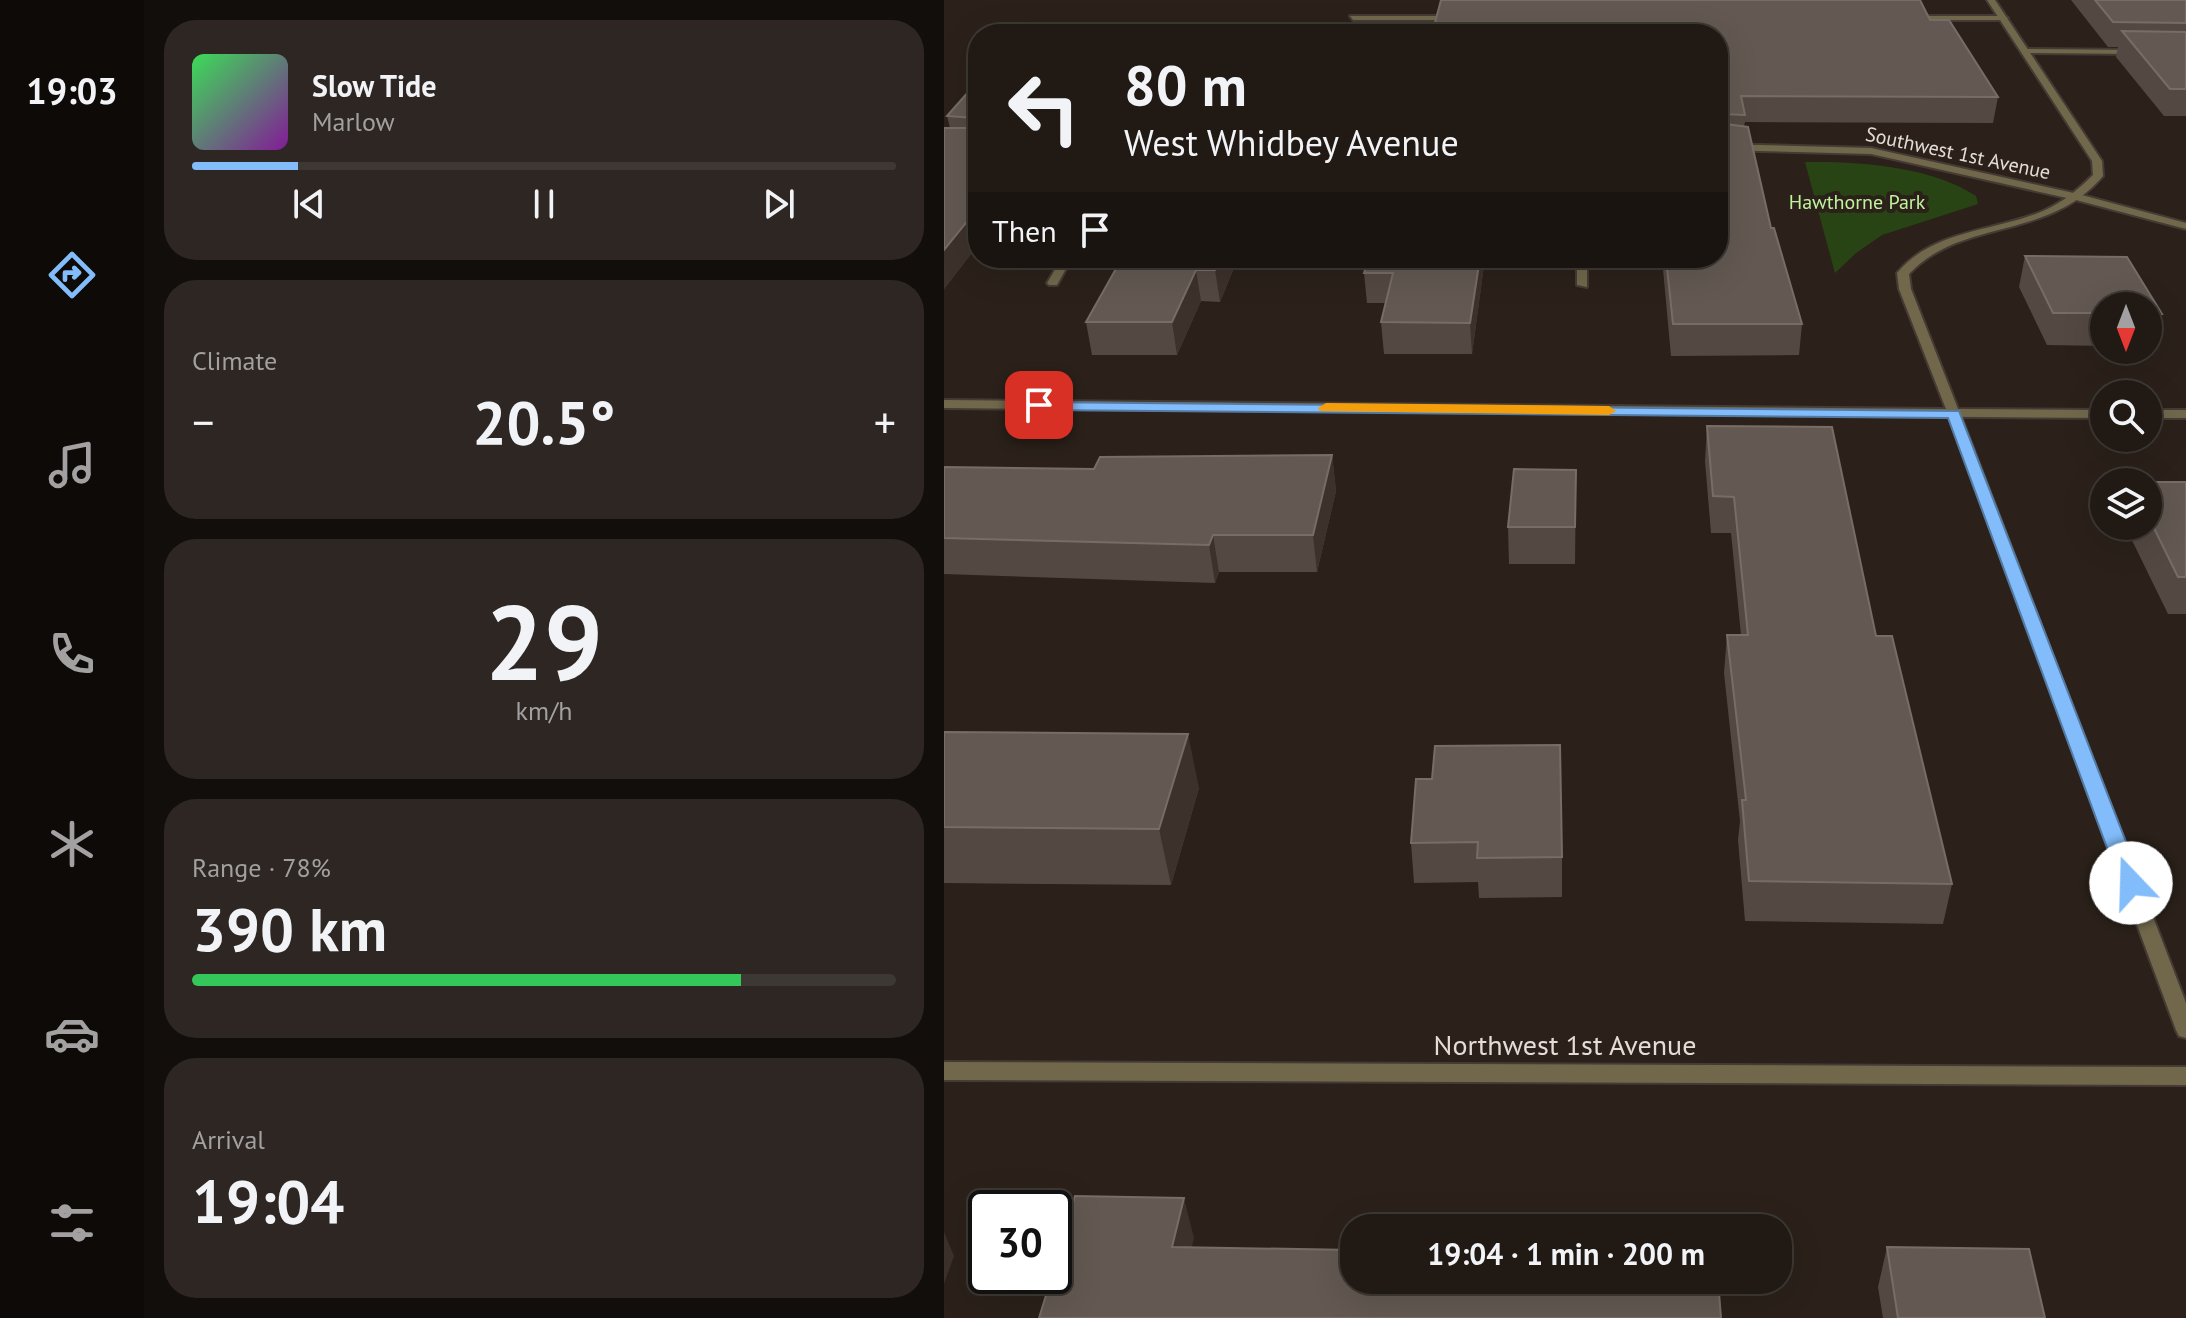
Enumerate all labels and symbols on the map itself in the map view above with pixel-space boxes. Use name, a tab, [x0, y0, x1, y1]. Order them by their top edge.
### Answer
street label: Southwest 1st Avenue	[1863, 121, 2053, 185]
park label: Hawthorne Park	[1789, 189, 1926, 215]
north arrow	[2090, 292, 2162, 364]
pin	[1005, 371, 1073, 439]
position arrow	[2089, 841, 2173, 925]
street label: Northwest 1st Avenue	[1434, 1026, 1696, 1063]
speed limit sign: 30	[968, 1190, 1072, 1294]

